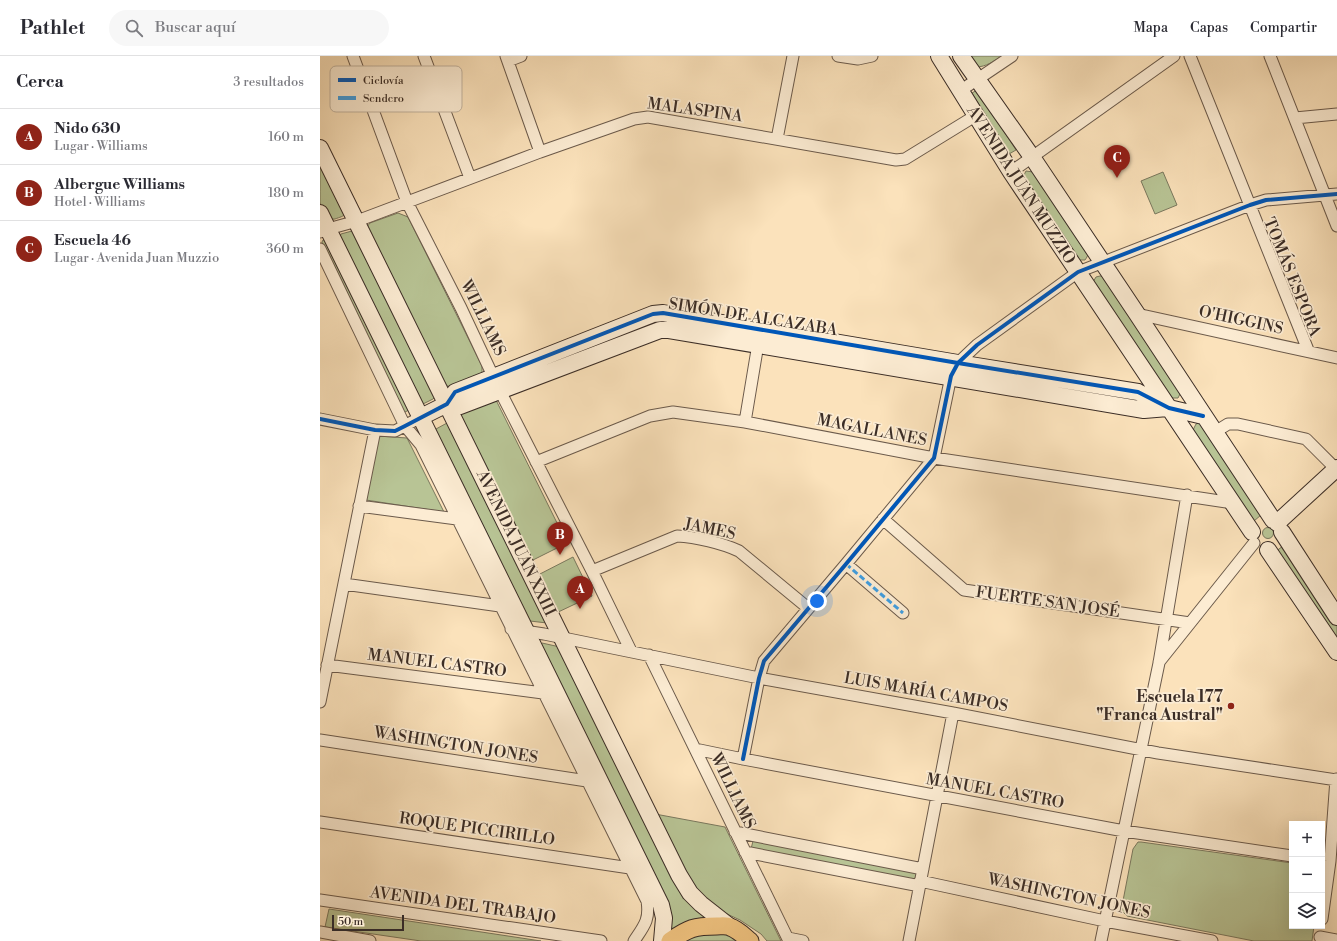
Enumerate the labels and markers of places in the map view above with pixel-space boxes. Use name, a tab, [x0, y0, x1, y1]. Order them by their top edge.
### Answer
pin: C	[1104, 145, 1130, 178]
pin: B	[547, 522, 573, 555]
pin: A	[567, 576, 593, 609]
place label: Escuela 177 "Franca Austral"	[1096, 687, 1224, 725]
marker: Escuela 177 "Franca Austral"	[1226, 701, 1236, 711]

